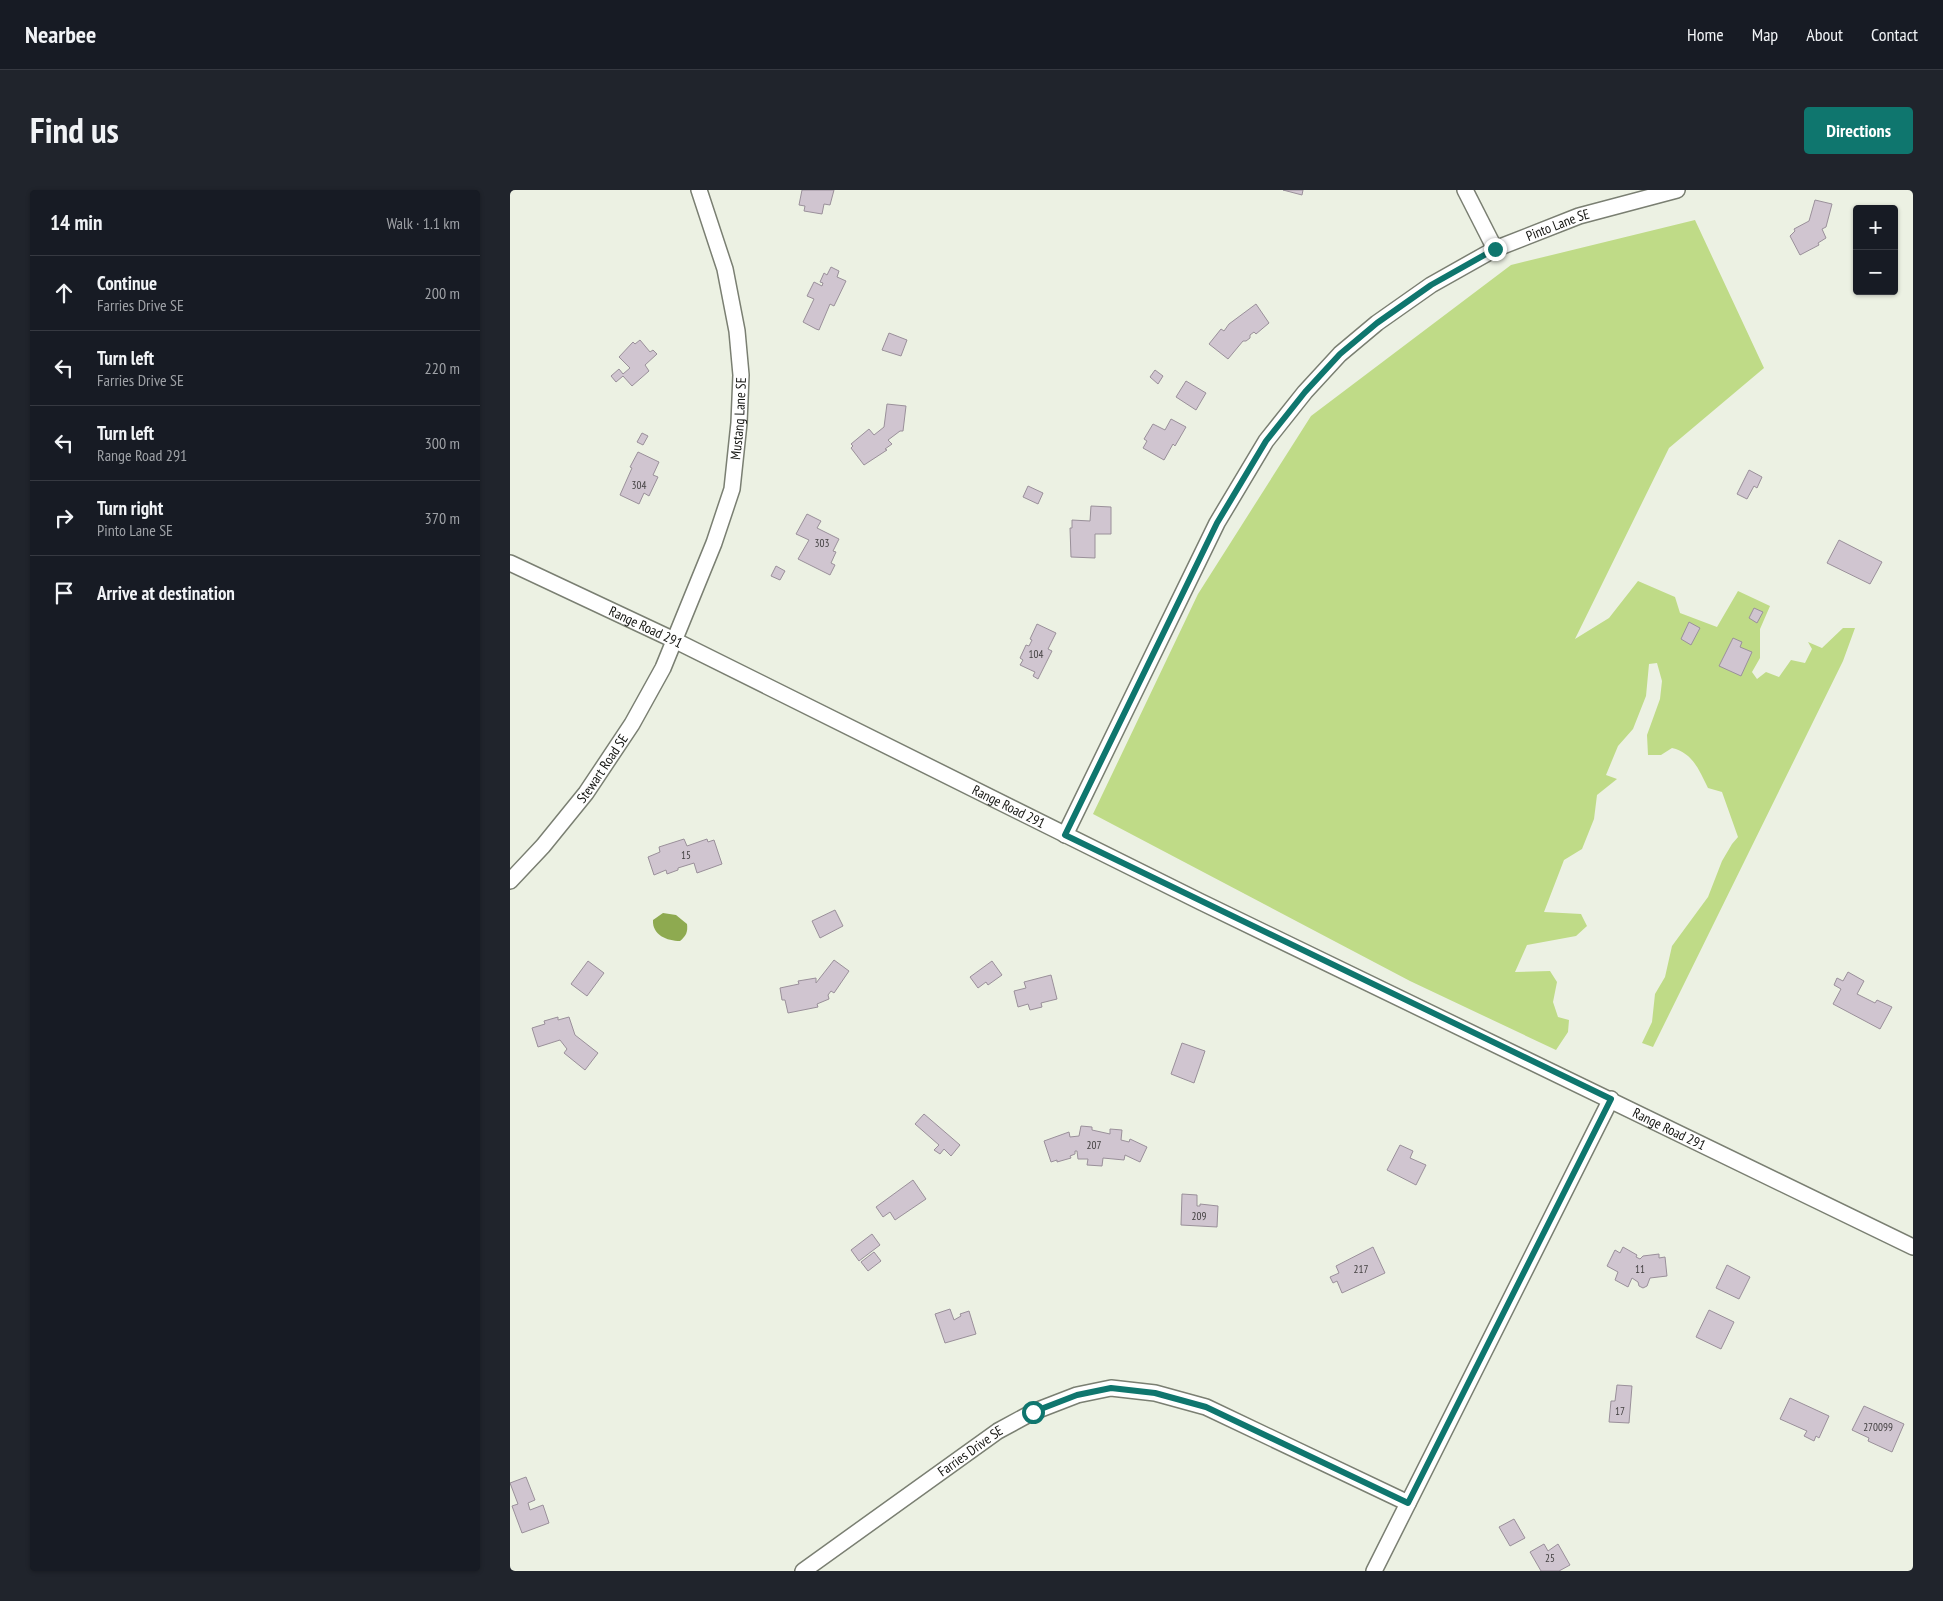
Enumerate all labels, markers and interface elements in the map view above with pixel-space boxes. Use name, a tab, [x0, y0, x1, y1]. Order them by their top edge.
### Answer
text: Nearbee	[25, 19, 96, 50]
text: Home	[1687, 23, 1724, 46]
text: Map	[1752, 23, 1778, 46]
text: About	[1806, 23, 1843, 46]
text: Contact	[1871, 23, 1918, 46]
text: Find us	[30, 107, 119, 153]
button: Directions	[1804, 107, 1913, 154]
street label: Pinto Lane SE	[1524, 205, 1591, 245]
map controls	[1853, 205, 1898, 295]
button: +	[1853, 205, 1898, 250]
text: 14 min	[50, 209, 102, 236]
text: Walk · 1.1 km	[386, 213, 460, 233]
route end	[1484, 238, 1507, 261]
button: −	[1853, 250, 1898, 295]
text: Continue	[97, 271, 157, 295]
icon: ahead	[50, 279, 78, 307]
text: 200 m	[425, 283, 460, 303]
text: Farries Drive SE	[97, 295, 184, 315]
text: Turn left	[97, 346, 154, 370]
icon: left	[50, 354, 78, 382]
text: 220 m	[425, 358, 460, 378]
text: Farries Drive SE	[97, 370, 184, 390]
street label: Mustang Lane SE	[726, 377, 750, 461]
text: Turn left	[97, 421, 154, 445]
icon: left	[50, 429, 78, 457]
text: 300 m	[425, 433, 460, 453]
text: Range Road 291	[97, 445, 187, 465]
house number: 304	[632, 478, 646, 492]
text: Turn right	[97, 496, 163, 520]
icon: right	[50, 504, 78, 532]
text: 370 m	[425, 508, 460, 528]
text: Pinto Lane SE	[97, 520, 173, 540]
house number: 303	[815, 536, 829, 550]
icon: arrive	[50, 579, 78, 607]
text: Arrive at destination	[97, 581, 235, 605]
street label: Range Road 291	[606, 602, 686, 652]
house number: 104	[1029, 647, 1043, 661]
street label: Stewart Road SE	[573, 730, 632, 806]
street label: Range Road 291	[969, 781, 1048, 832]
house number: 15	[681, 848, 691, 862]
street label: Range Road 291	[1630, 1104, 1709, 1154]
house number: 207	[1087, 1138, 1101, 1152]
house number: 209	[1192, 1209, 1206, 1223]
house number: 217	[1354, 1262, 1368, 1276]
house number: 11	[1635, 1262, 1645, 1276]
route start	[1022, 1401, 1045, 1424]
house number: 17	[1615, 1404, 1625, 1418]
house number: 270099	[1863, 1420, 1893, 1434]
street label: Farries Drive SE	[934, 1421, 1006, 1480]
house number: 25	[1545, 1551, 1555, 1565]

